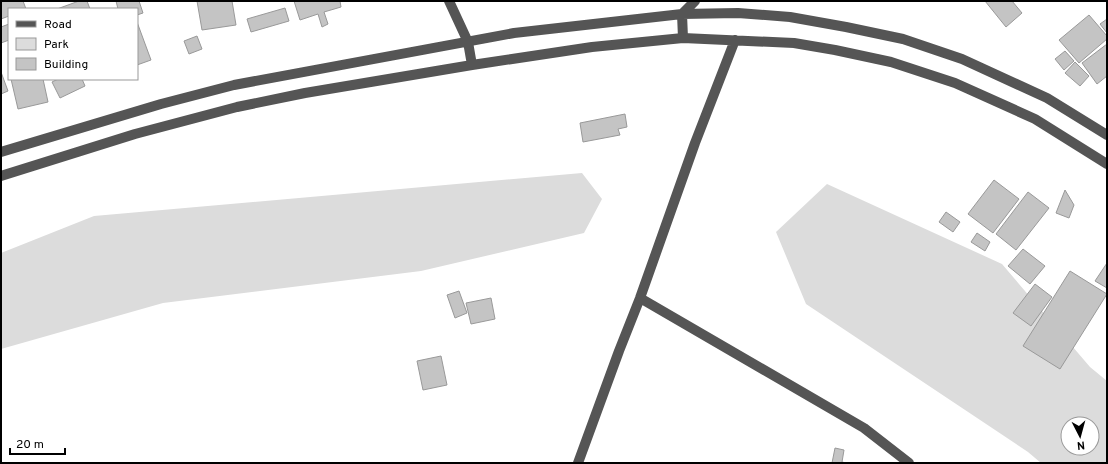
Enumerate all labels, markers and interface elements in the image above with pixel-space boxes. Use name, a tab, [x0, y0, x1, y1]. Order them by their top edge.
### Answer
legend	[8, 8, 138, 80]
text: Road	[44, 17, 72, 33]
text: Park	[44, 37, 69, 53]
text: Building	[44, 57, 88, 73]
north arrow	[1060, 416, 1100, 456]
scale bar	[10, 430, 65, 456]
text: 20 m	[16, 437, 44, 453]
text: N	[1076, 438, 1086, 452]

